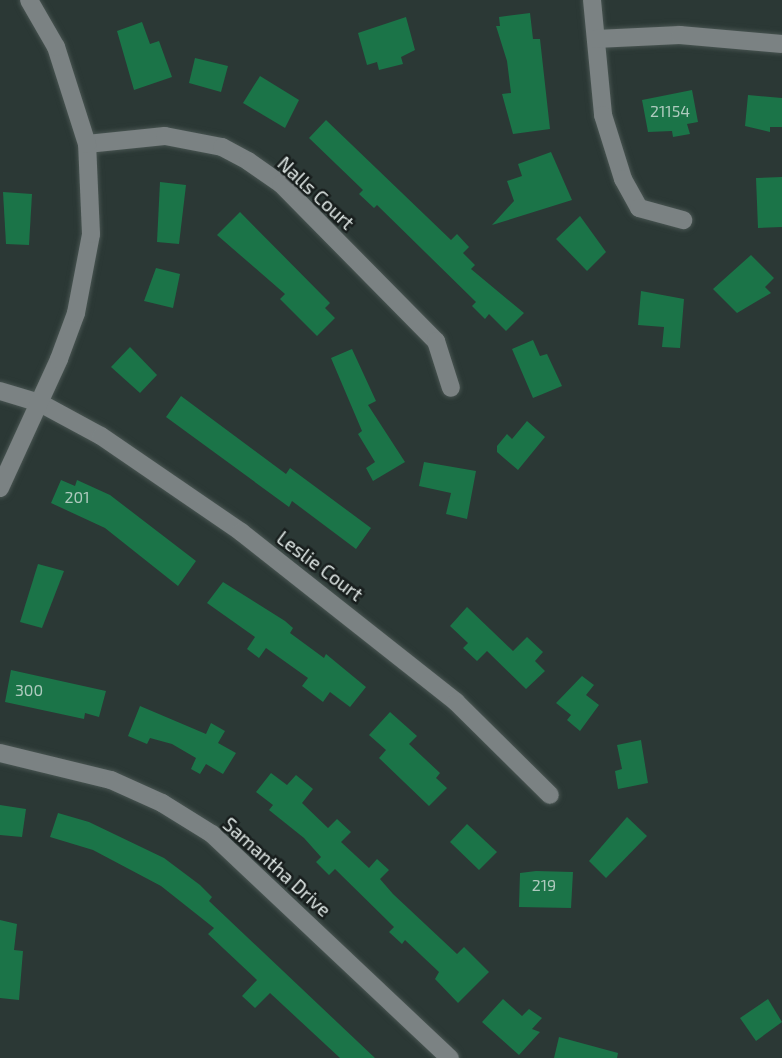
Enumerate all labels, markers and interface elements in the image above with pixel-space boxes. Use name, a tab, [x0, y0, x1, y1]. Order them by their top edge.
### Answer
house number: 21154	[650, 101, 690, 121]
street label: Nalls Court	[273, 152, 359, 234]
house number: 201	[64, 487, 90, 507]
street label: Leslie Court	[273, 526, 367, 606]
house number: 300	[15, 680, 43, 700]
street label: Samantha Drive	[218, 813, 336, 921]
house number: 219	[532, 875, 556, 895]

